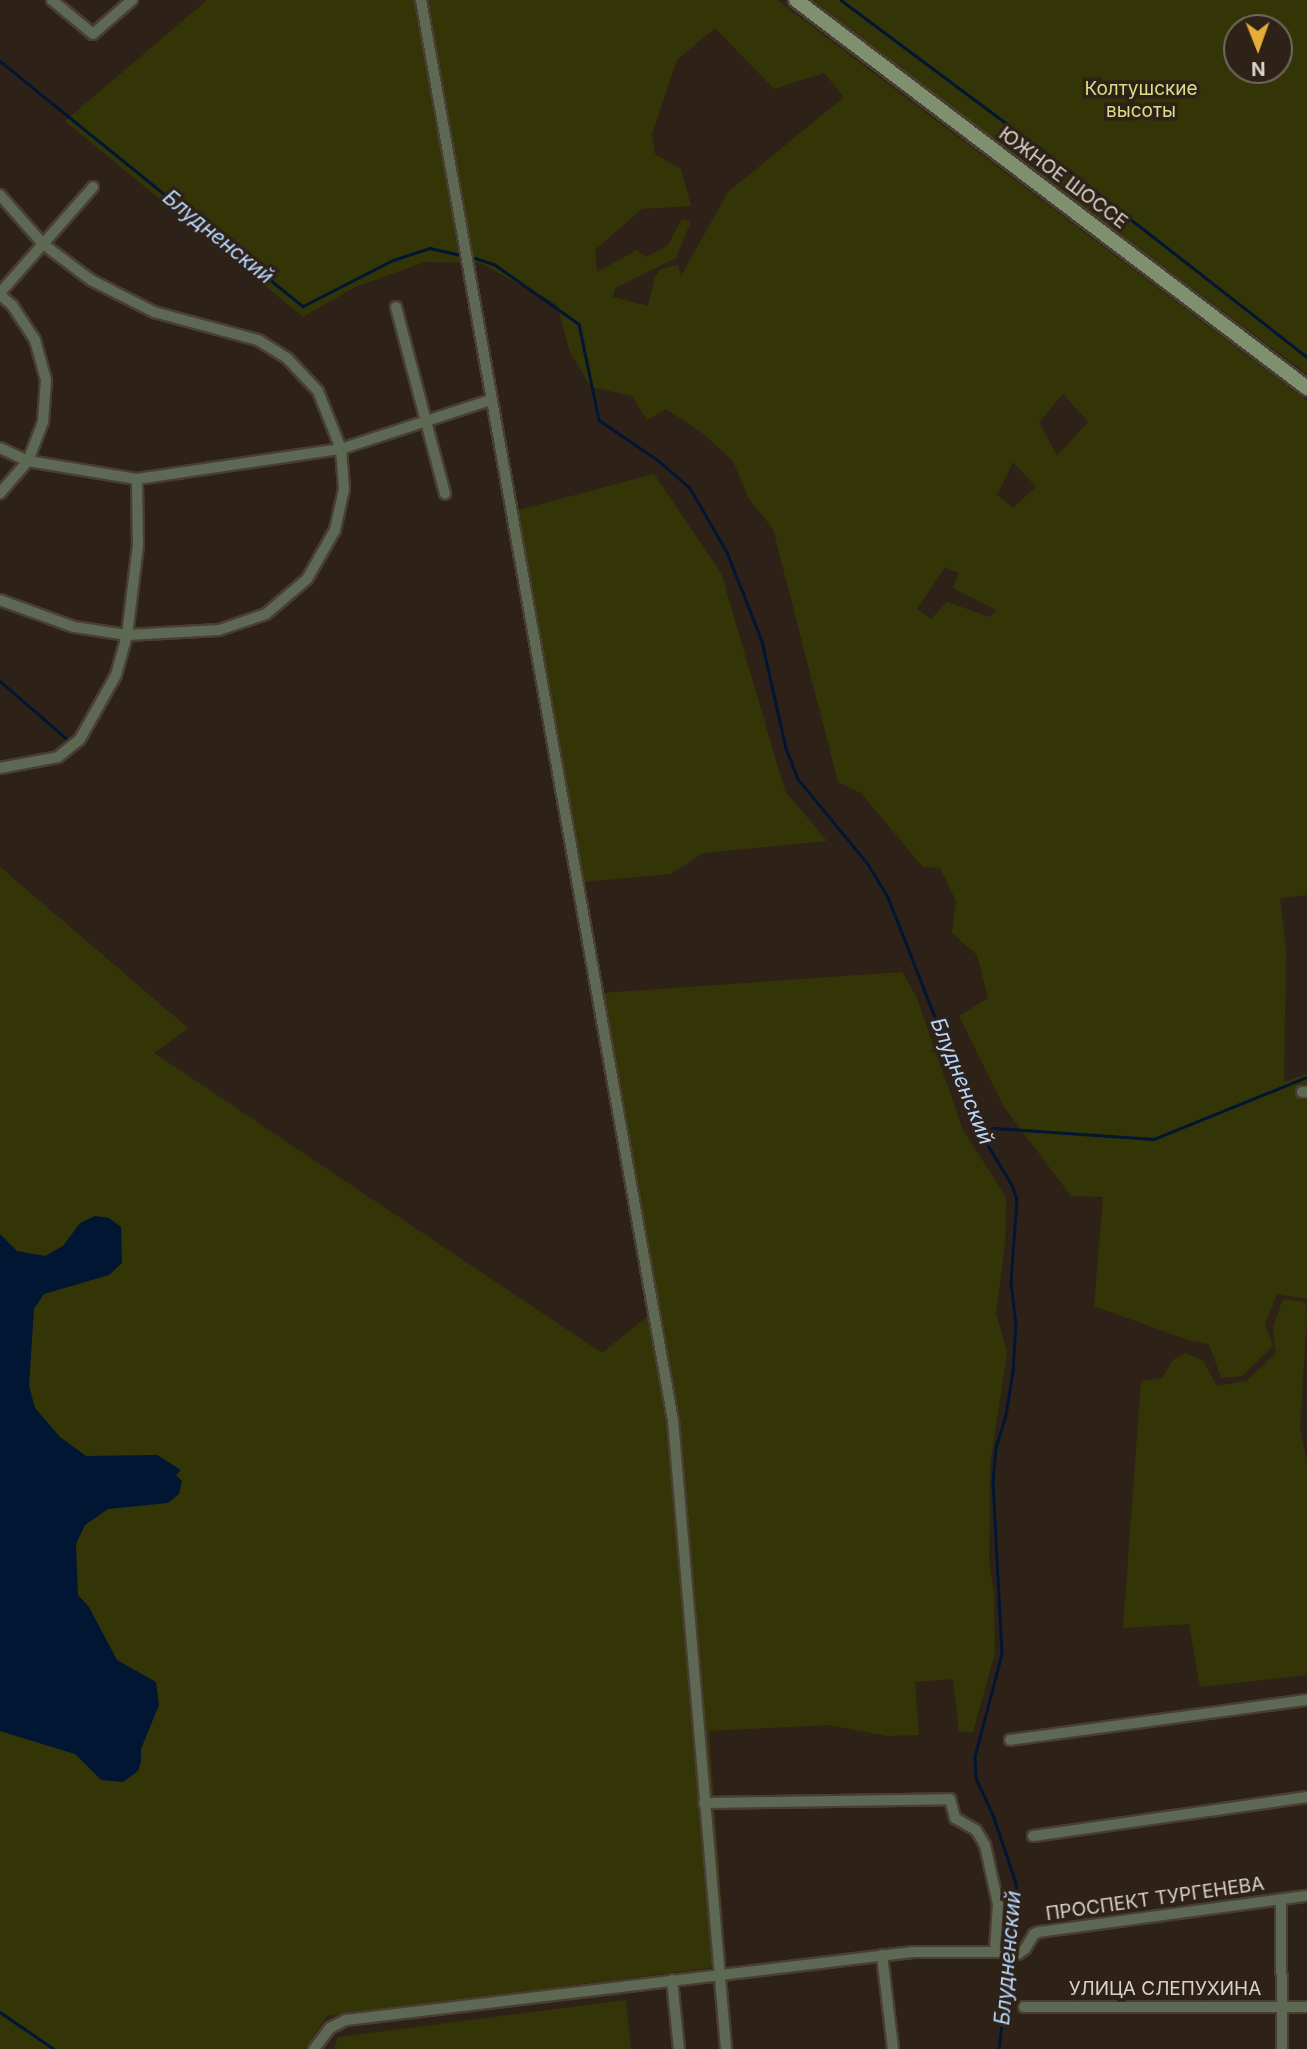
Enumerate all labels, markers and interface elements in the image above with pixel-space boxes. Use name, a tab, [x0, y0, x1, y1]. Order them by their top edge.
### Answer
north arrow	[1223, 14, 1293, 84]
text: N	[1251, 57, 1266, 80]
park label: Колтушские высоты	[1084, 78, 1198, 122]
street label: ЮЖНОЕ ШОССЕ	[994, 122, 1132, 234]
water label: Блудненский	[158, 185, 278, 289]
water label: Блудненский	[925, 1014, 999, 1148]
street label: ПРОСПЕКТ ТУРГЕНЕВА	[1044, 1872, 1266, 1926]
water label: Блудненский	[990, 1890, 1026, 2026]
street label: УЛИЦА СЛЕПУХИНА	[1069, 1978, 1261, 2000]

